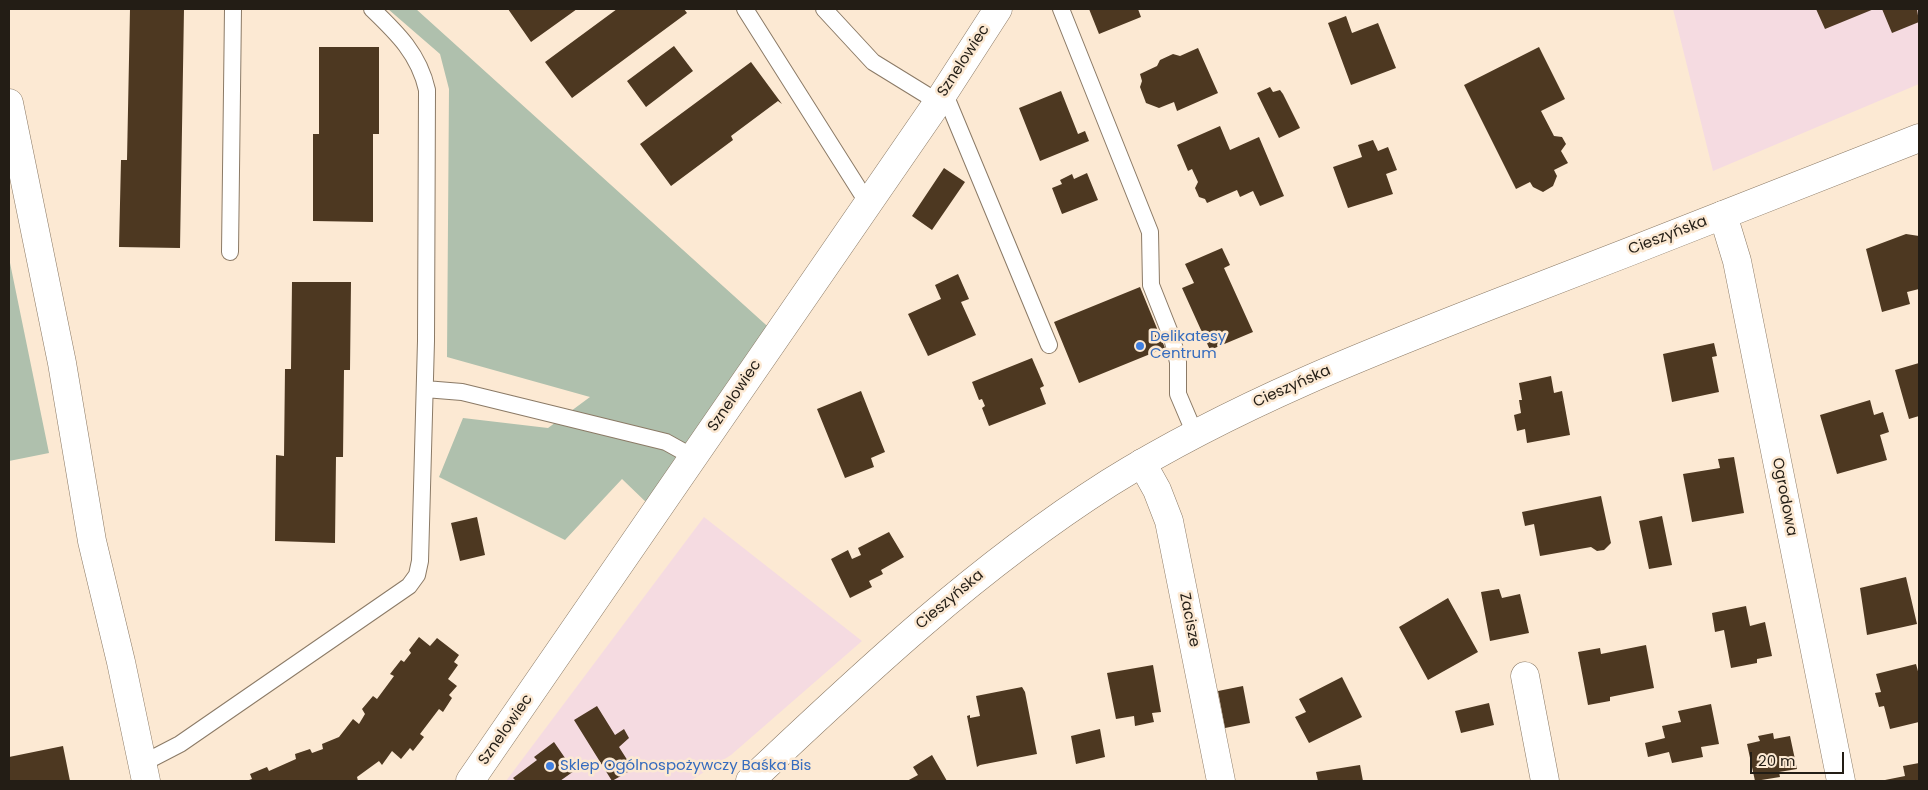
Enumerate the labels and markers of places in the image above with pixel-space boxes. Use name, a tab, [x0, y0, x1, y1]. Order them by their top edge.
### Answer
place label: Delikatesy Centrum	[1150, 328, 1226, 363]
marker: Delikatesy Centrum	[1134, 340, 1146, 352]
place label: Sklep Ogólnospożywczy Baśka Bis	[560, 757, 811, 775]
marker: Sklep Ogólnospożywczy Baśka Bis	[544, 760, 556, 772]

